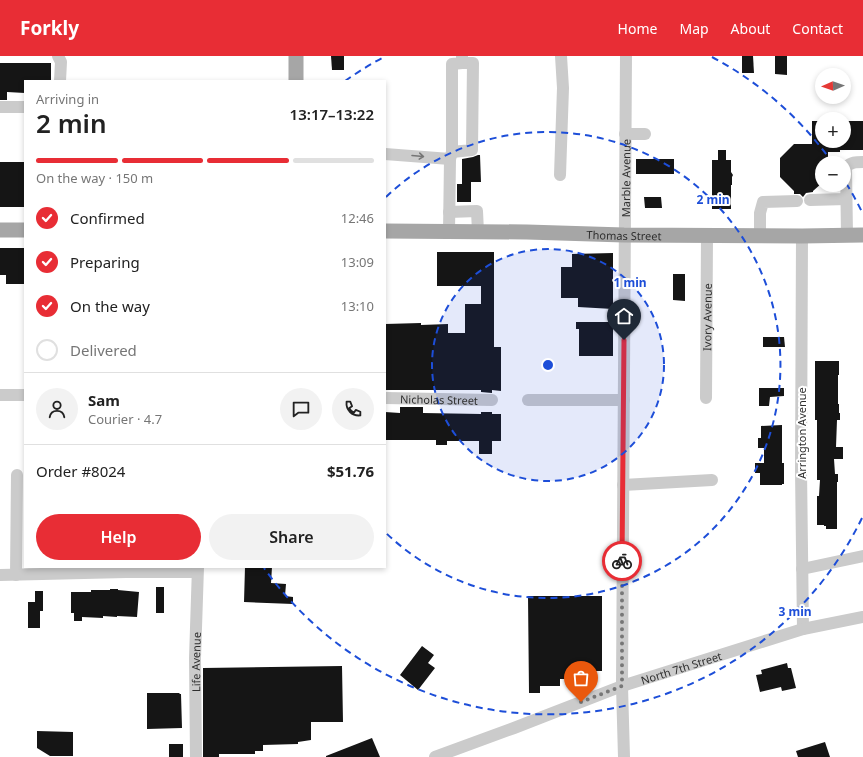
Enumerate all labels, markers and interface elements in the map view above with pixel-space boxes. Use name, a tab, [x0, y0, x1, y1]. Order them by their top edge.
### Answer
text: Forkly	[20, 15, 79, 41]
text: Home	[618, 19, 657, 38]
text: Map	[679, 19, 709, 38]
text: About	[731, 19, 770, 38]
text: Contact	[792, 19, 843, 38]
north arrow	[815, 68, 851, 104]
map controls	[815, 68, 851, 192]
text: Arriving in	[36, 90, 99, 108]
text: 13:17–13:22	[290, 104, 374, 124]
text: 2 min	[36, 105, 107, 141]
button: +	[815, 112, 851, 148]
street label: Marble Avenue	[617, 139, 633, 217]
one-way arrow	[411, 153, 424, 160]
button: −	[815, 156, 851, 192]
text: On the way · 150 m	[36, 169, 153, 187]
text: 2 min	[696, 191, 730, 208]
icon: check	[36, 207, 58, 229]
text: Confirmed	[70, 208, 145, 228]
text: 12:46	[341, 209, 374, 227]
street label: Thomas Street	[586, 226, 662, 243]
icon: check	[36, 251, 58, 273]
text: Preparing	[70, 252, 140, 272]
text: 13:09	[341, 253, 374, 271]
text: 1 min	[613, 274, 647, 291]
street label: Ivory Avenue	[699, 283, 714, 351]
icon: check	[36, 295, 58, 317]
text: On the way	[70, 296, 150, 316]
text: 13:10	[341, 297, 374, 315]
pin	[607, 299, 641, 340]
icon: home	[613, 305, 635, 327]
text: Delivered	[70, 340, 137, 360]
centre of rings	[541, 358, 555, 372]
street label: Arrington Avenue	[794, 387, 809, 479]
button: person	[36, 388, 78, 430]
button: chat	[280, 388, 322, 430]
button: phone	[332, 388, 374, 430]
text: Sam	[88, 390, 120, 410]
street label: Nicholas Street	[400, 391, 478, 407]
text: Courier · 4.7	[88, 410, 162, 428]
text: Order #8024	[36, 461, 125, 481]
text: $51.76	[327, 461, 374, 481]
button: Help	[36, 514, 201, 560]
button: Share	[209, 514, 374, 560]
courier	[602, 541, 642, 581]
icon: bike	[611, 550, 633, 572]
text: 3 min	[778, 603, 812, 620]
street label: Life Avenue	[187, 632, 203, 692]
street label: North 7th Street	[639, 648, 723, 687]
pin	[564, 661, 598, 702]
icon: bag	[570, 667, 592, 689]

